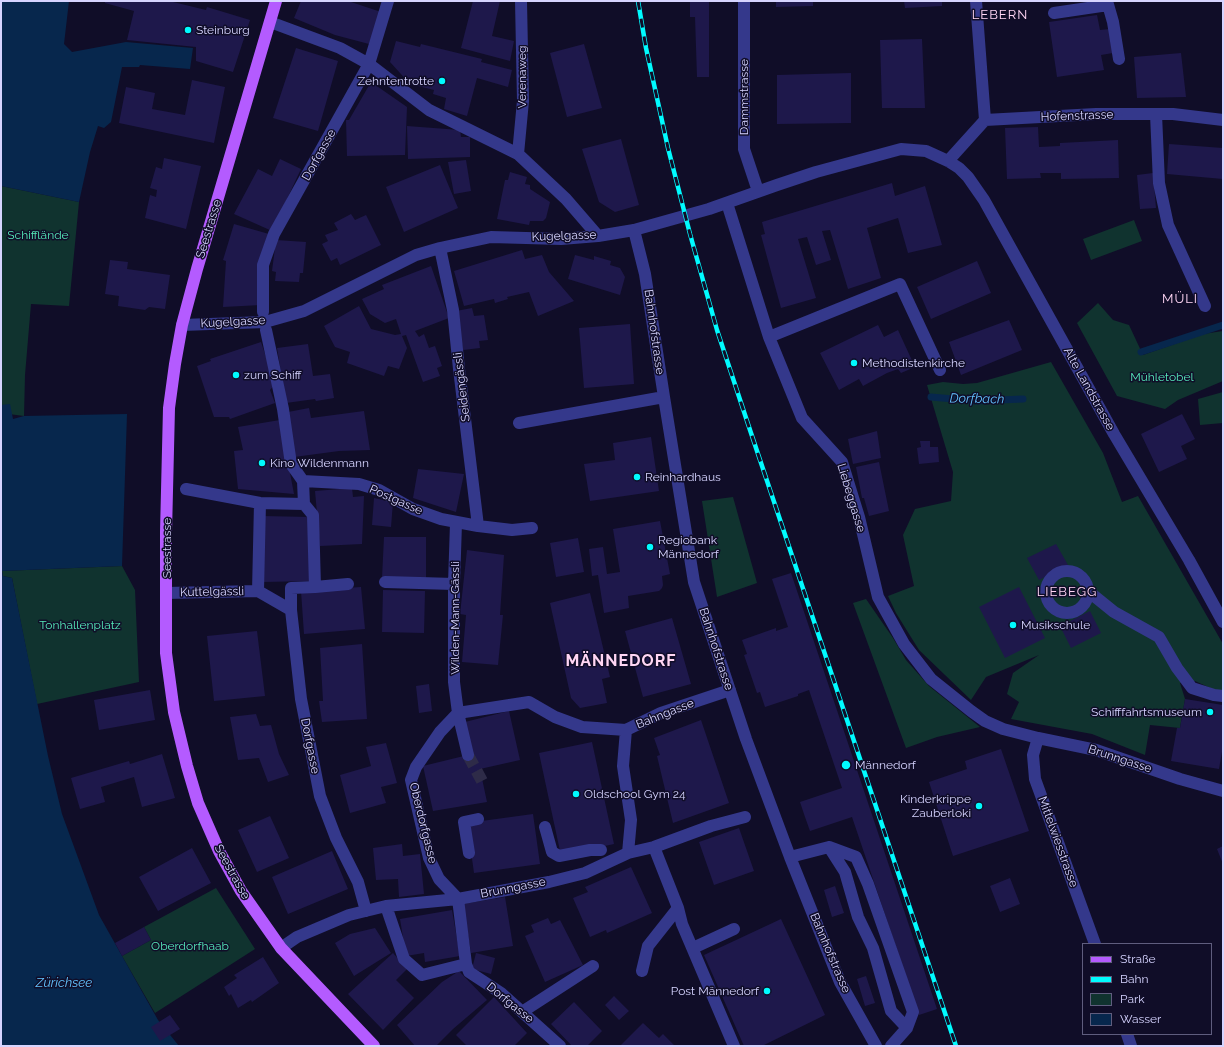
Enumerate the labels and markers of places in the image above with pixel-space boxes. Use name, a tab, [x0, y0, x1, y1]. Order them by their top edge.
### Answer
place label: Steinburg	[196, 23, 250, 37]
marker: Steinburg	[183, 25, 193, 35]
place label: Zehntentrotte	[358, 74, 434, 88]
marker: Zehntentrotte	[437, 76, 447, 86]
place label: Methodistenkirche	[862, 356, 965, 370]
marker: Methodistenkirche	[849, 358, 859, 368]
place label: zum Schiff	[244, 368, 302, 382]
marker: zum Schiff	[231, 370, 241, 380]
place label: Kino Wildenmann	[270, 456, 369, 470]
marker: Kino Wildenmann	[257, 458, 267, 468]
place label: Reinhardhaus	[645, 470, 721, 484]
marker: Reinhardhaus	[632, 472, 642, 482]
place label: Regiobank Männedorf	[658, 533, 719, 561]
marker: Regiobank Männedorf	[645, 542, 655, 552]
place label: Musikschule	[1021, 618, 1090, 632]
marker: Musikschule	[1008, 620, 1018, 630]
place label: Schifffahrtsmuseum	[1091, 705, 1202, 719]
marker: Schifffahrtsmuseum	[1205, 707, 1215, 717]
place label: Männedorf	[855, 758, 916, 772]
marker: Männedorf	[840, 759, 852, 771]
place label: Oldschool Gym 24	[584, 787, 686, 801]
marker: Oldschool Gym 24	[571, 789, 581, 799]
place label: Kinderkrippe Zauberloki	[900, 792, 971, 820]
marker: Kinderkrippe Zauberloki	[974, 801, 984, 811]
place label: Post Männedorf	[671, 984, 759, 998]
marker: Post Männedorf	[762, 986, 772, 996]

